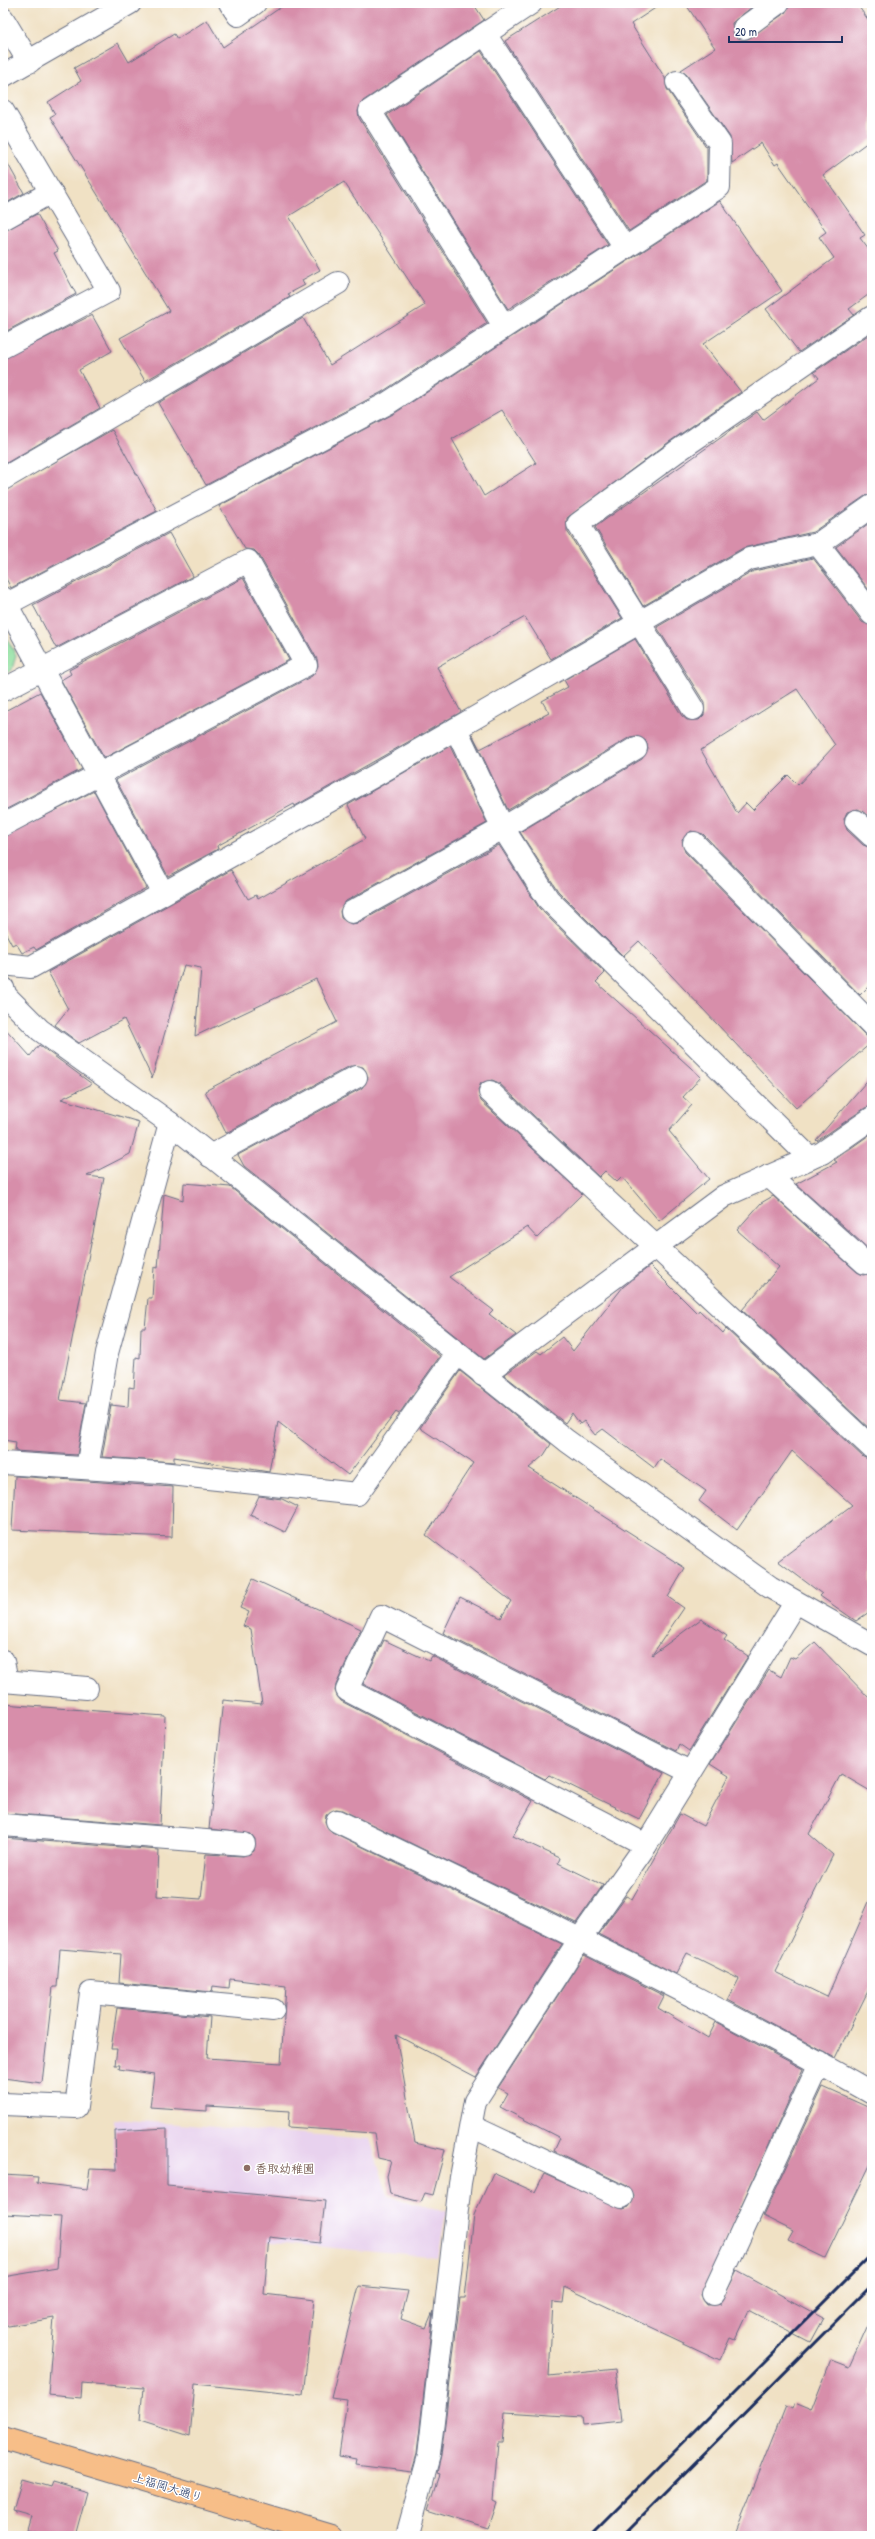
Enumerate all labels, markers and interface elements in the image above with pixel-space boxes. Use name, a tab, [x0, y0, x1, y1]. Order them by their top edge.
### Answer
scale bar	[729, 18, 842, 44]
text: 20 m	[735, 23, 757, 40]
place label: 香取幼稚園	[255, 2160, 315, 2177]
marker: 香取幼稚園	[242, 2163, 252, 2173]
street label: 上福岡大通り	[131, 2468, 205, 2506]

